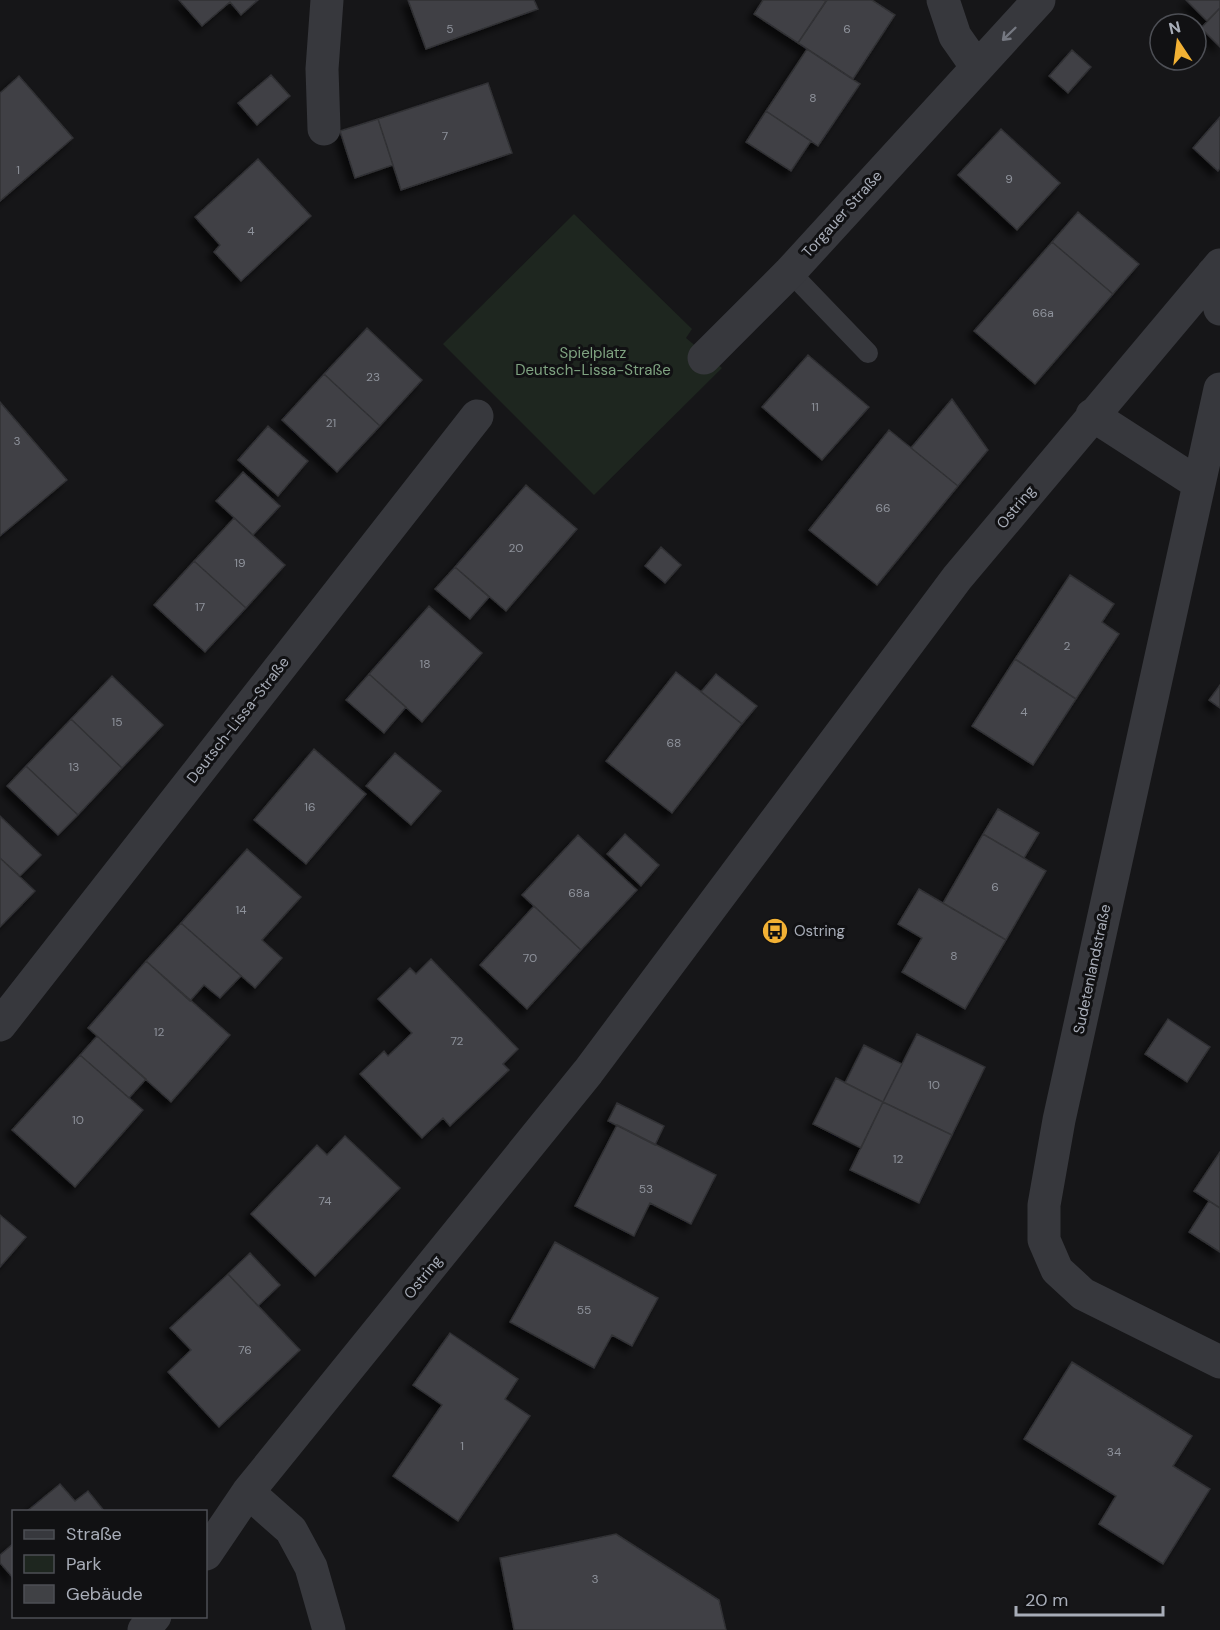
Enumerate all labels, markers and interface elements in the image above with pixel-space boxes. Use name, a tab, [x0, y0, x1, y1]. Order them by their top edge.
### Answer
north arrow	[1148, 12, 1208, 72]
text: N	[1167, 16, 1183, 39]
house number: 5	[446, 21, 454, 37]
house number: 6	[843, 21, 851, 37]
one-way arrow	[1001, 27, 1016, 42]
house number: 8	[809, 90, 817, 106]
house number: 7	[442, 128, 448, 144]
house number: 1	[16, 162, 20, 178]
street label: Torgauer Straße	[797, 166, 887, 262]
house number: 9	[1005, 171, 1013, 187]
house number: 4	[247, 223, 255, 239]
house number: 66a	[1032, 305, 1054, 321]
park label: Spielplatz Deutsch-Lissa-Straße	[515, 343, 671, 380]
house number: 23	[366, 369, 380, 385]
house number: 11	[811, 399, 819, 415]
house number: 21	[326, 415, 336, 431]
house number: 3	[13, 433, 21, 449]
street label: Ostring	[992, 481, 1040, 533]
house number: 66	[875, 500, 891, 516]
house number: 20	[508, 540, 524, 556]
house number: 19	[234, 555, 246, 571]
house number: 17	[195, 599, 205, 615]
house number: 2	[1064, 638, 1071, 654]
street label: Deutsch-Lissa-Straße	[182, 653, 294, 787]
house number: 18	[419, 656, 431, 672]
house number: 4	[1020, 704, 1028, 720]
house number: 15	[111, 714, 123, 730]
house number: 68	[667, 735, 681, 751]
house number: 13	[69, 759, 79, 775]
house number: 16	[304, 799, 316, 815]
house number: 6	[991, 879, 999, 895]
house number: 68a	[568, 885, 590, 901]
house number: 14	[235, 902, 247, 918]
street label: Sudetenlandstraße	[1068, 902, 1116, 1036]
bus stop icon: Ostring	[760, 916, 790, 946]
place label: Ostring	[794, 921, 845, 941]
house number: 8	[950, 948, 958, 964]
house number: 70	[523, 950, 537, 966]
house number: 12	[154, 1024, 164, 1040]
house number: 72	[450, 1033, 464, 1049]
house number: 10	[928, 1077, 940, 1093]
house number: 10	[72, 1112, 84, 1128]
house number: 12	[893, 1151, 903, 1167]
house number: 53	[639, 1181, 653, 1197]
house number: 74	[319, 1193, 331, 1209]
street label: Ostring	[399, 1251, 447, 1303]
house number: 55	[577, 1302, 591, 1318]
house number: 76	[238, 1342, 252, 1358]
house number: 1	[460, 1438, 464, 1454]
house number: 34	[1107, 1444, 1121, 1460]
legend	[12, 1510, 207, 1618]
text: Straße	[66, 1522, 122, 1546]
text: Park	[66, 1552, 102, 1576]
house number: 3	[591, 1571, 599, 1587]
scale bar	[1016, 1579, 1163, 1617]
text: Gebäude	[66, 1582, 143, 1606]
text: 20 m	[1025, 1588, 1068, 1612]

